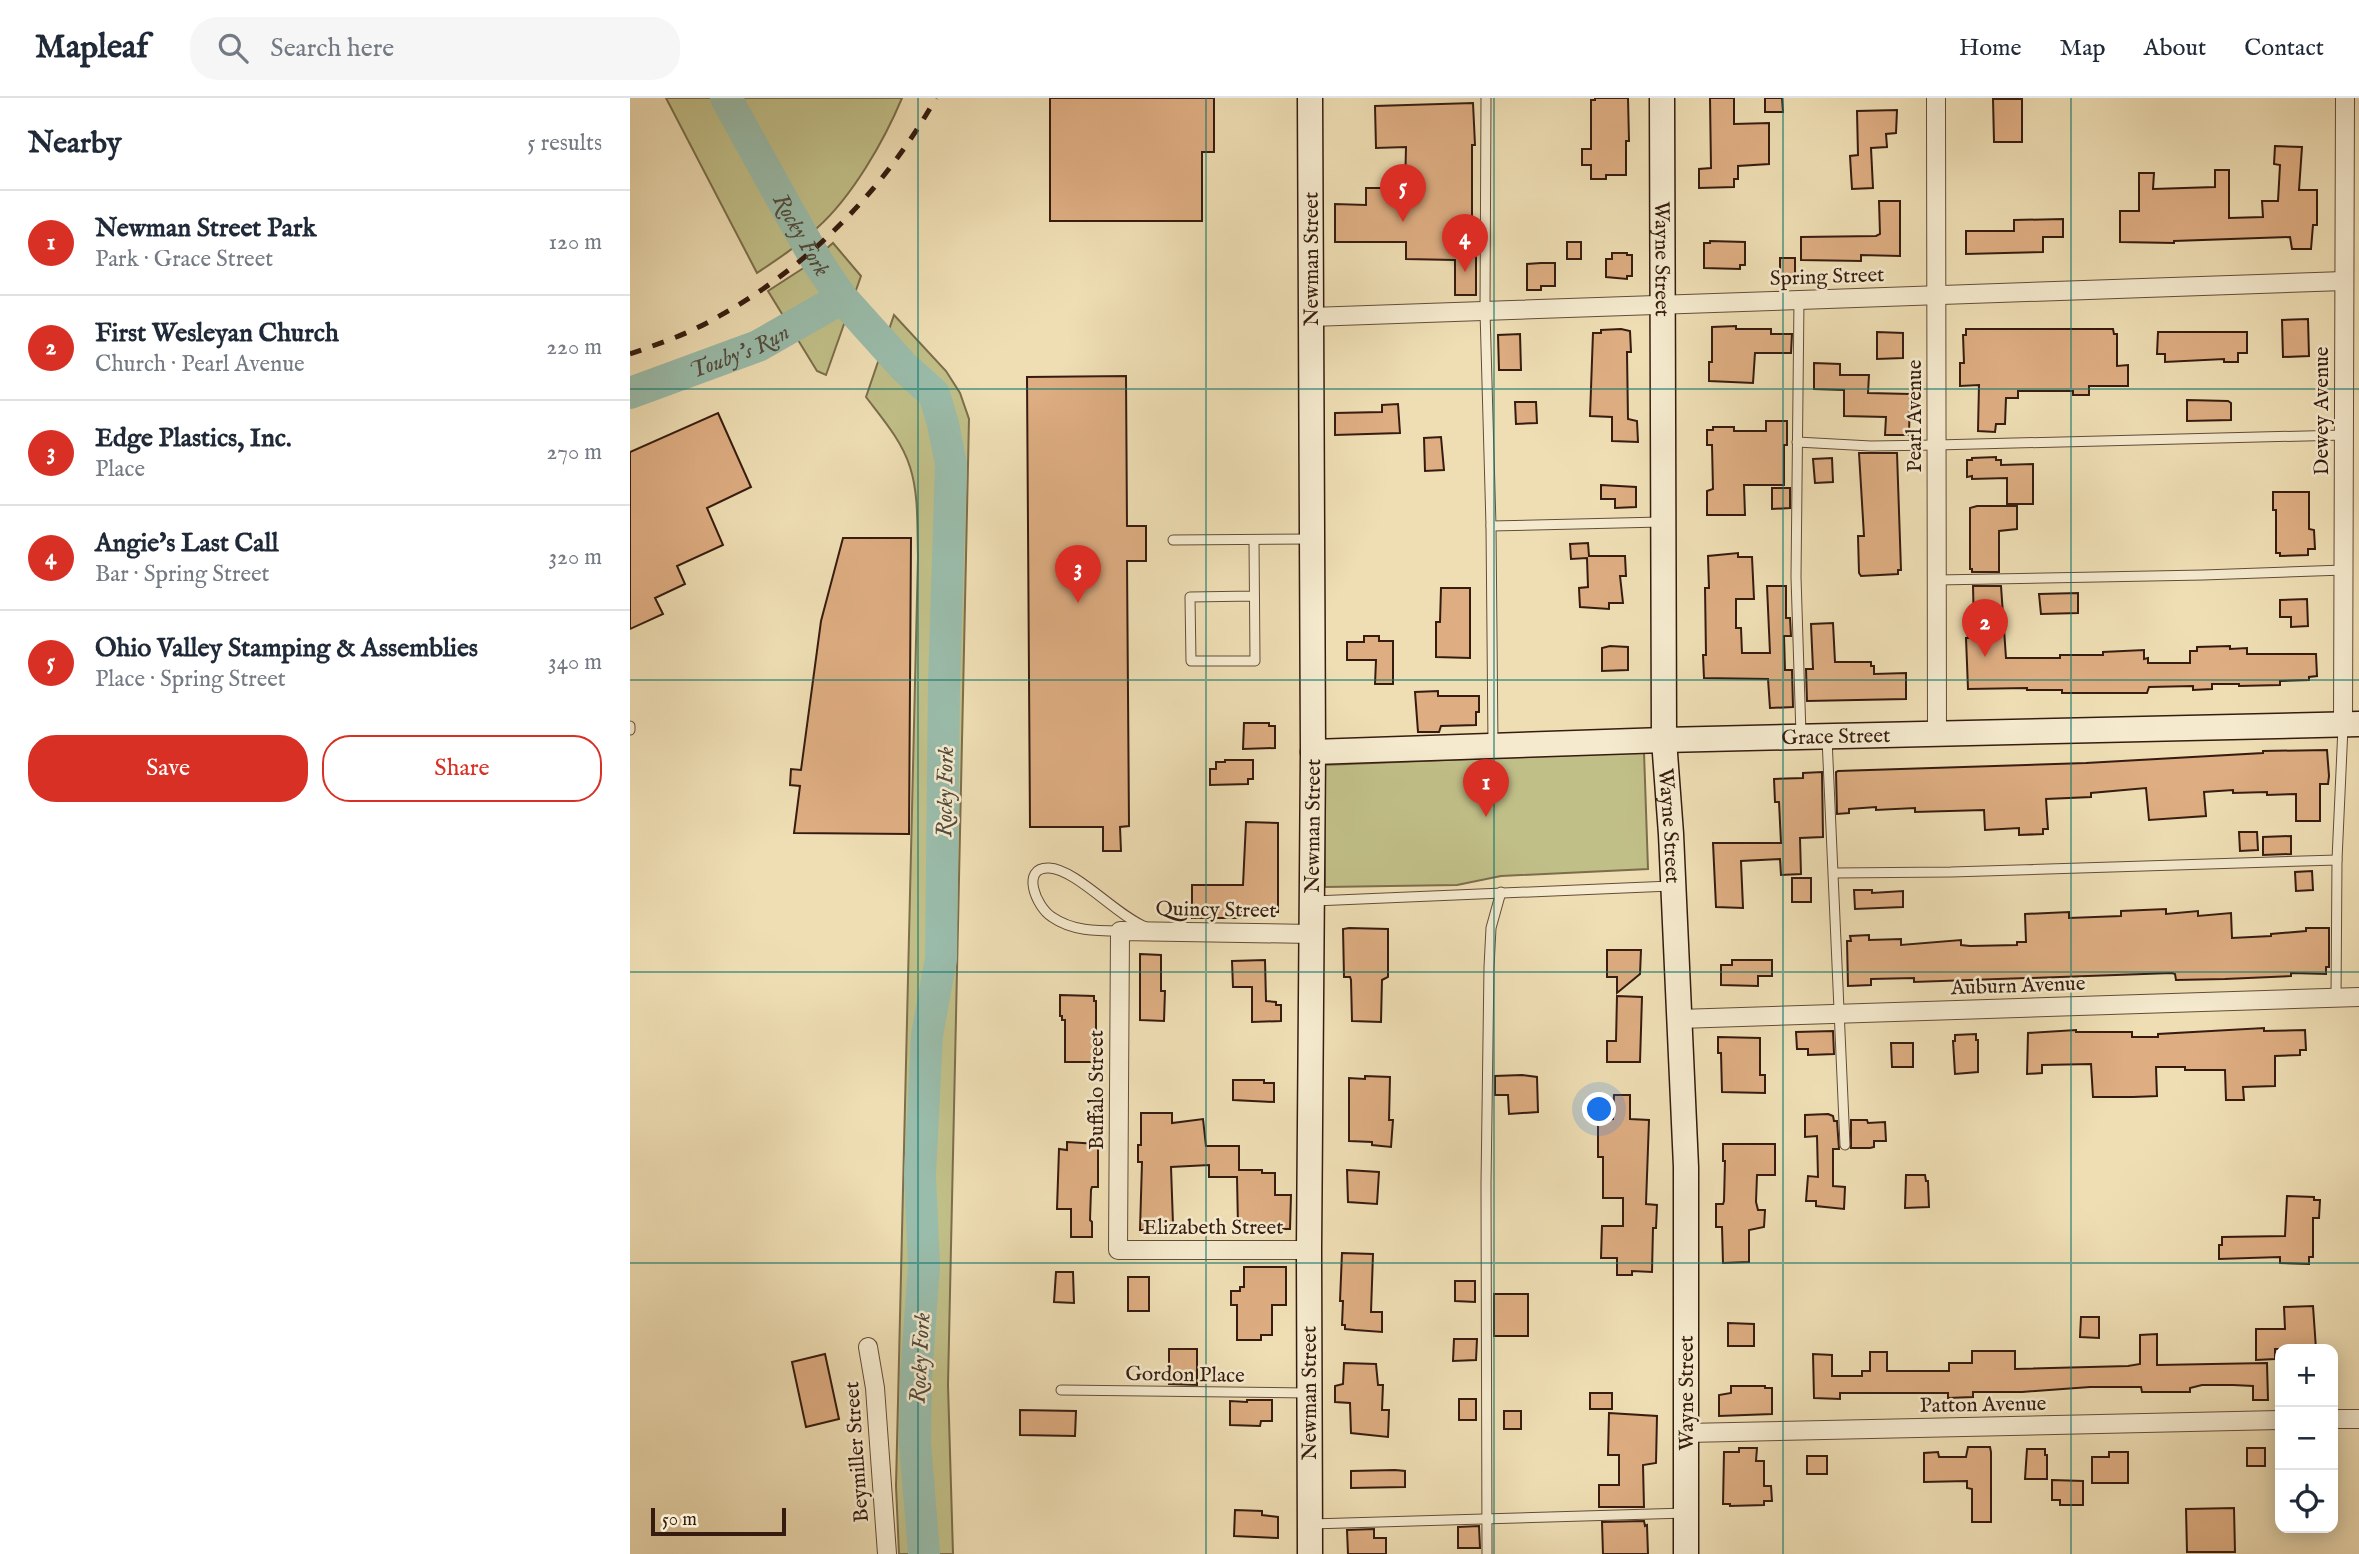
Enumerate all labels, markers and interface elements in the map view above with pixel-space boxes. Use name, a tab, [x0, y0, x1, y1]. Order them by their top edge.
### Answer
search box	[190, 17, 680, 80]
text: Mapleaf	[35, 27, 148, 69]
icon: search	[214, 29, 252, 67]
text: Search here	[270, 32, 394, 65]
text: Home	[1959, 33, 2022, 64]
text: Map	[2060, 33, 2106, 64]
text: About	[2144, 33, 2206, 64]
text: Contact	[2244, 33, 2324, 64]
text: Nearby	[28, 125, 121, 163]
text: 5 results	[527, 129, 602, 158]
pin: 5	[1380, 164, 1426, 222]
water label: Rocky Fork	[765, 189, 836, 282]
street label: Newman Street	[1299, 192, 1326, 326]
street label: Wayne Street	[1647, 201, 1675, 317]
text: Newman Street Park	[95, 212, 316, 245]
pin: 4	[1442, 214, 1488, 272]
text: 1	[47, 228, 55, 257]
text: 120 m	[549, 228, 602, 257]
text: Park · Grace Street	[95, 245, 273, 274]
street label: Spring Street	[1769, 262, 1885, 293]
text: First Wesleyan Church	[95, 317, 339, 350]
water label: Touby's Run	[686, 318, 795, 386]
text: 2	[46, 333, 56, 362]
text: 220 m	[546, 333, 602, 362]
street label: Dewey Avenue	[2309, 346, 2336, 475]
text: Church · Pearl Avenue	[95, 350, 305, 379]
street label: Pearl Avenue	[1902, 359, 1929, 472]
text: Edge Plastics, Inc.	[95, 422, 292, 455]
text: 3	[47, 438, 55, 467]
text: 270 m	[547, 438, 602, 467]
text: Place	[95, 455, 145, 484]
text: Angie's Last Call	[95, 527, 279, 560]
text: 4	[45, 543, 57, 572]
text: 320 m	[549, 543, 602, 572]
pin: 3	[1055, 545, 1101, 603]
text: Bar · Spring Street	[95, 560, 269, 589]
pin: 2	[1962, 599, 2008, 657]
text: Ohio Valley Stamping & Assemblies	[95, 632, 478, 665]
text: 5	[47, 648, 55, 677]
text: 340 m	[548, 648, 602, 677]
text: Place · Spring Street	[95, 665, 286, 694]
street label: Grace Street	[1781, 723, 1891, 752]
button: Save	[28, 735, 308, 802]
button: Share	[322, 735, 602, 802]
water label: Rocky Fork	[930, 746, 961, 838]
street label: Newman Street	[1300, 759, 1328, 893]
pin: 1	[1463, 759, 1509, 817]
street label: Wayne Street	[1651, 767, 1685, 884]
street label: Quincy Street	[1155, 896, 1277, 925]
street label: Auburn Avenue	[1949, 971, 2086, 1002]
street label: Buffalo Street	[1084, 1030, 1111, 1150]
your location	[1582, 1092, 1616, 1126]
street label: Elizabeth Street	[1143, 1215, 1283, 1242]
water label: Rocky Fork	[904, 1312, 937, 1404]
street label: Newman Street	[1297, 1326, 1324, 1460]
street label: Wayne Street	[1674, 1335, 1701, 1451]
map controls	[2275, 1344, 2338, 1533]
button: +	[2275, 1344, 2338, 1407]
street label: Gordon Place	[1125, 1361, 1245, 1390]
street label: Beymiller Street	[839, 1381, 876, 1523]
street label: Patton Avenue	[1919, 1391, 2047, 1420]
button: −	[2275, 1407, 2338, 1470]
button: locate	[2275, 1470, 2338, 1533]
scale bar	[651, 1505, 786, 1537]
text: 50 m	[662, 1508, 697, 1532]

